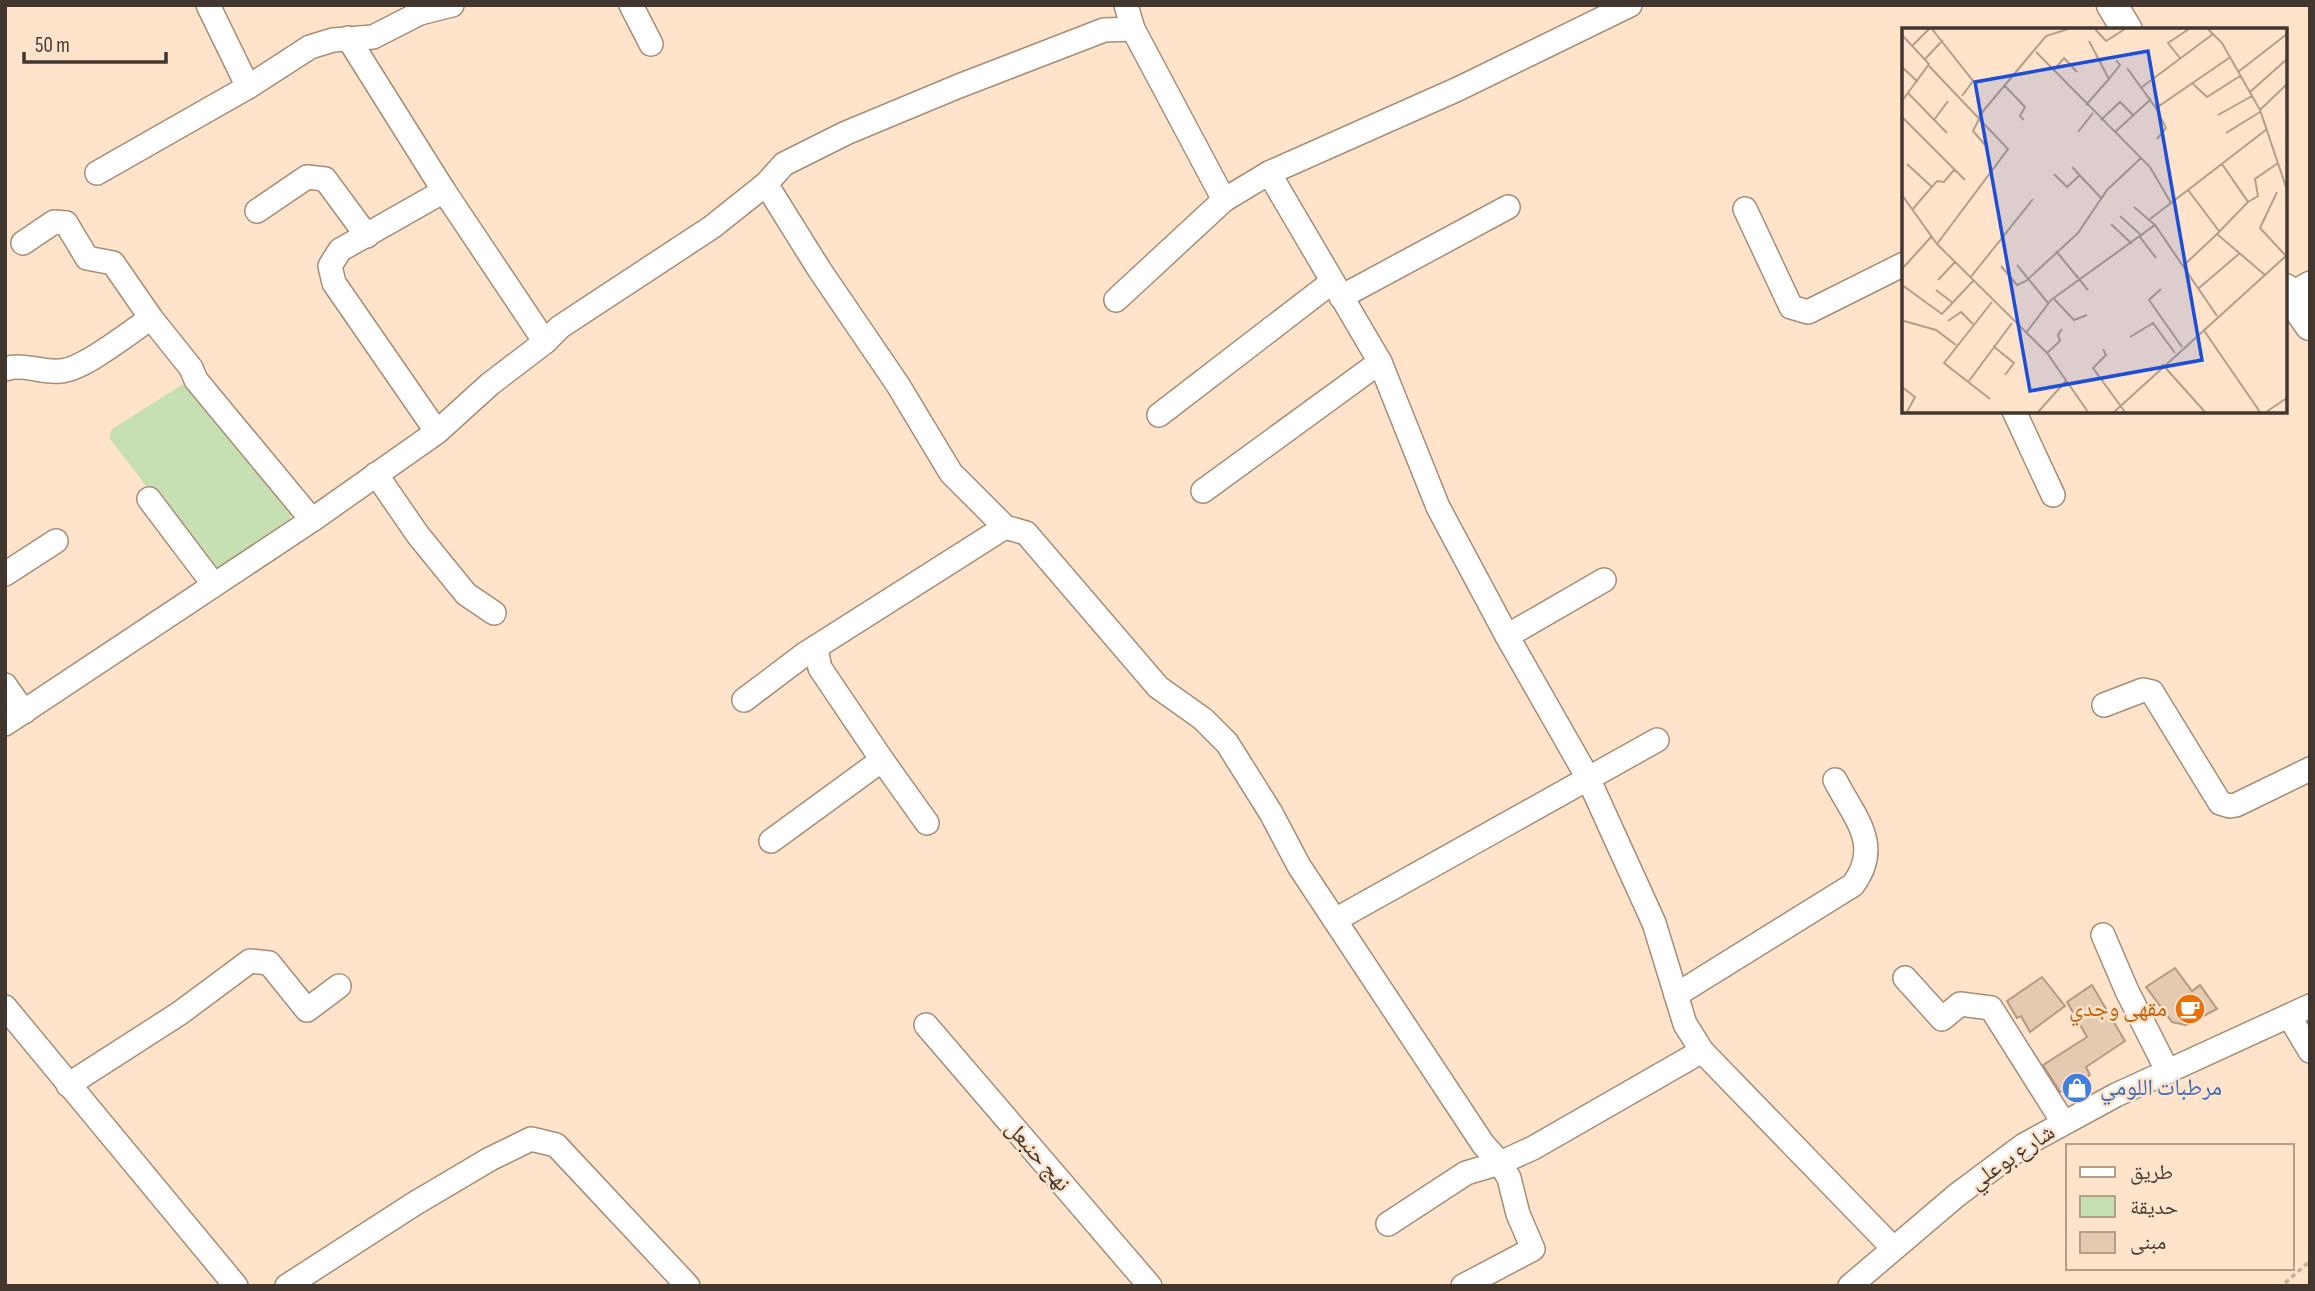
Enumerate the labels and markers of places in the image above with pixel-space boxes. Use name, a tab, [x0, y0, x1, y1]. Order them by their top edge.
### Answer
cafe icon: مقهى وجدي	[2173, 992, 2207, 1026]
place label: مقهى وجدي	[2069, 995, 2167, 1027]
shop icon: مرطبات اللومي	[2060, 1071, 2094, 1105]
place label: مرطبات اللومي	[2100, 1074, 2222, 1106]

